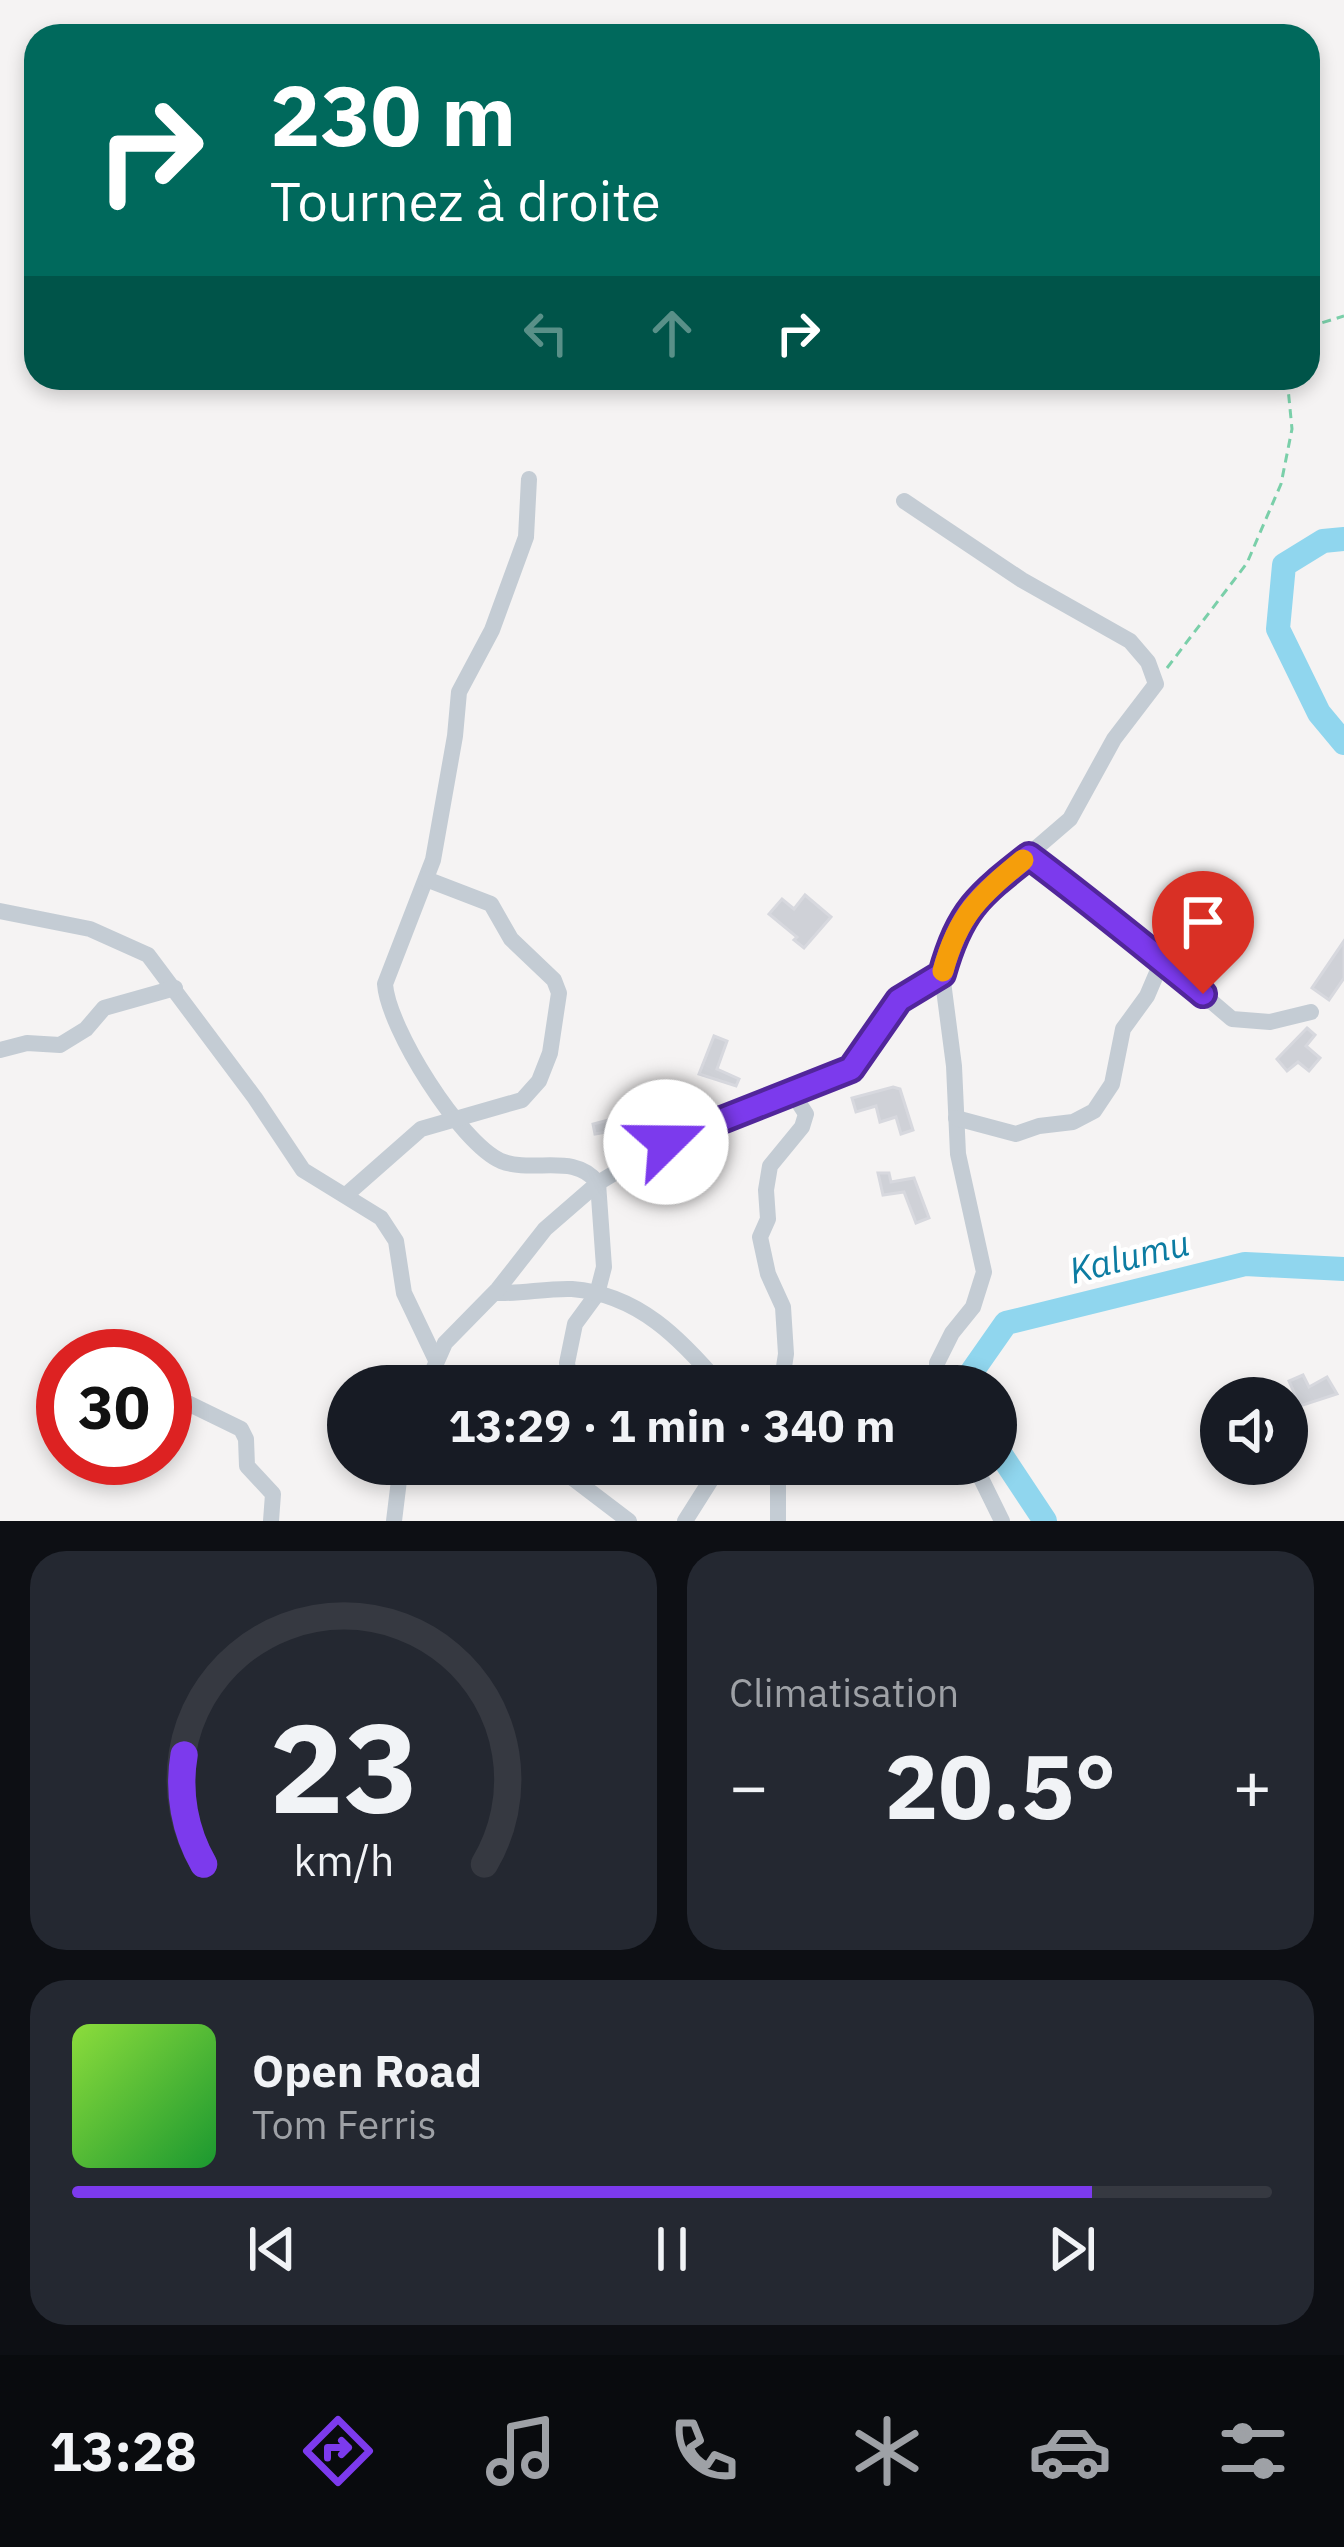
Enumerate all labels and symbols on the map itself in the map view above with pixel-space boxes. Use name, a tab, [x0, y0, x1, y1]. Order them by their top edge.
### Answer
pin	[1152, 871, 1254, 994]
position arrow	[603, 1079, 729, 1205]
water label: Kalumu	[1064, 1218, 1194, 1294]
speed limit sign: 30	[36, 1329, 192, 1485]

